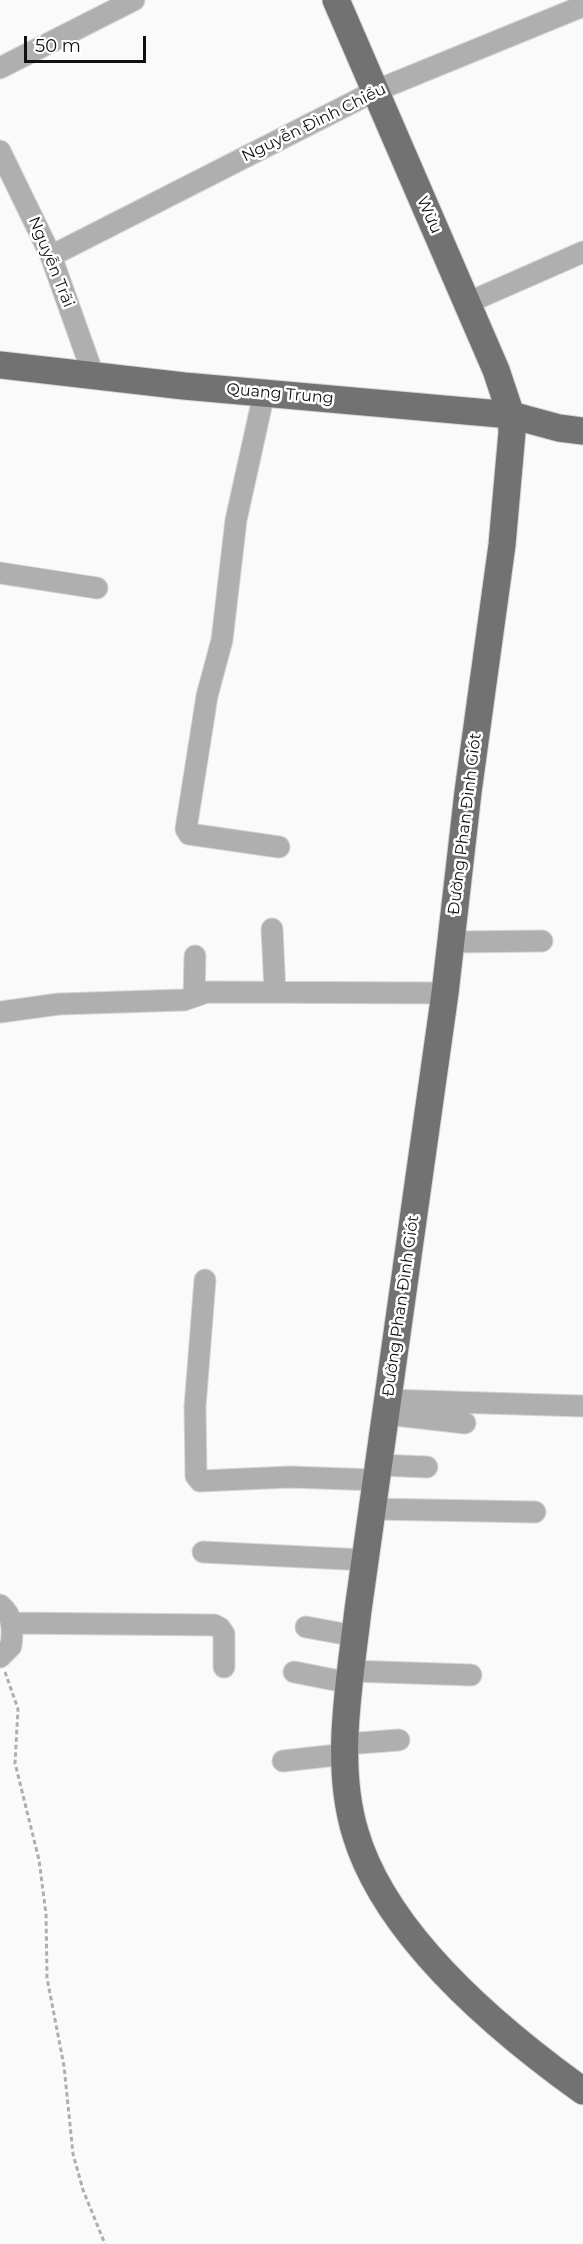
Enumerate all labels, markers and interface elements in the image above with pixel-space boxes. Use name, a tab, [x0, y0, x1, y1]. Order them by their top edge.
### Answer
scale bar	[27, 24, 148, 62]
text: 50 m	[35, 35, 81, 57]
street label: Nguyễn Đình Chiểu	[239, 80, 389, 166]
street label: Wừu	[412, 193, 446, 237]
street label: Nguyễn Trãi	[24, 214, 78, 310]
street label: Quang Trung	[226, 380, 334, 408]
street label: Đường Phan Đình Giót	[444, 732, 486, 916]
street label: Đường Phan Đình Giót	[379, 1214, 423, 1398]

